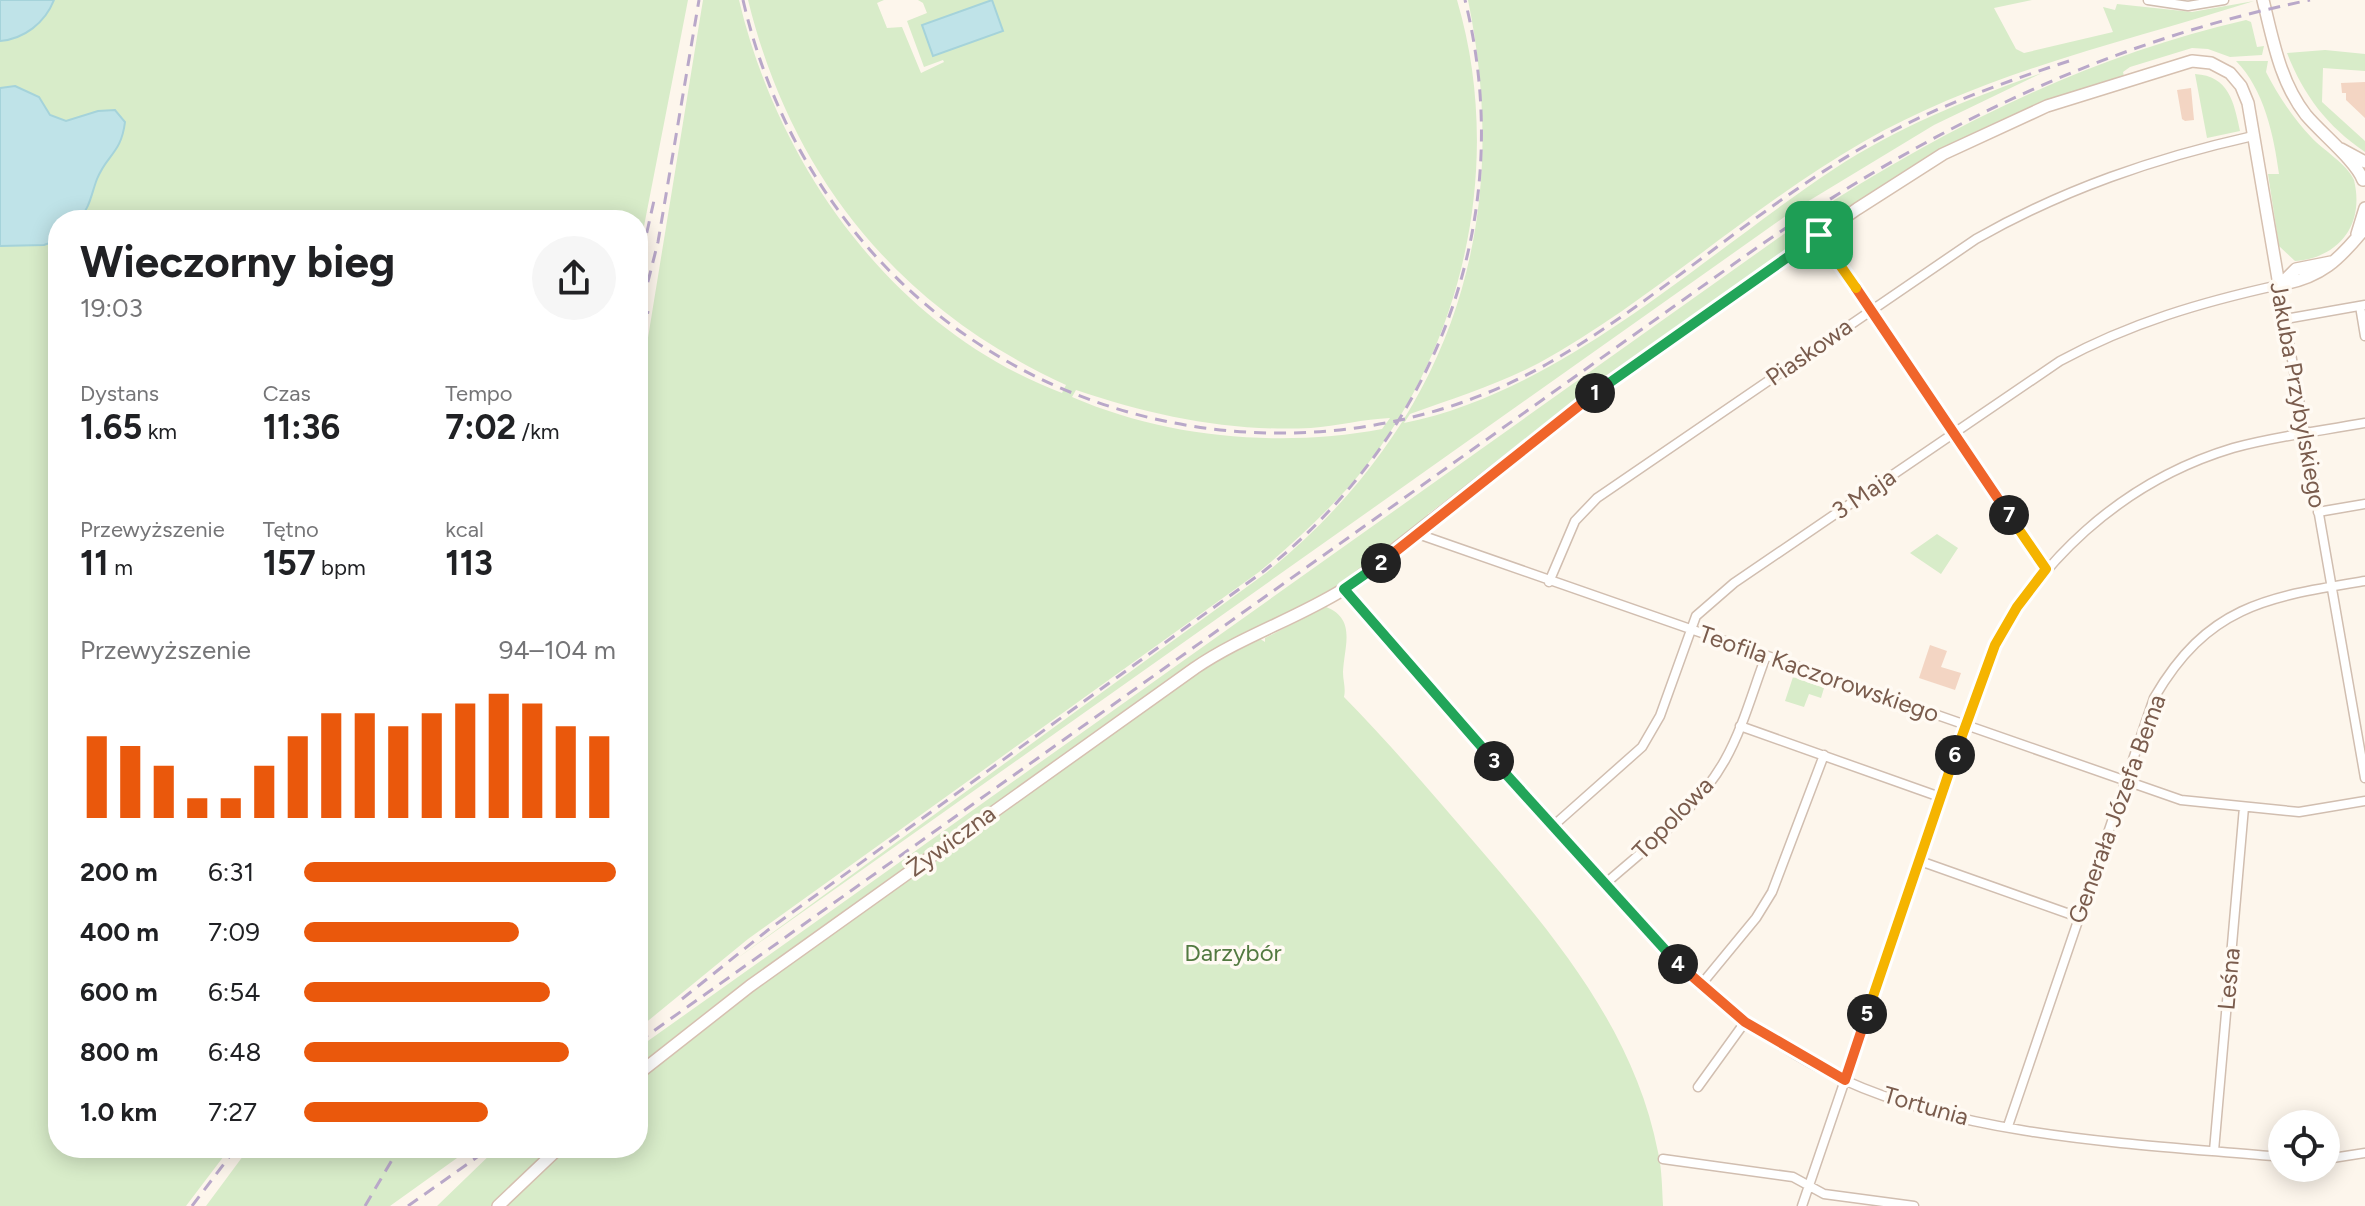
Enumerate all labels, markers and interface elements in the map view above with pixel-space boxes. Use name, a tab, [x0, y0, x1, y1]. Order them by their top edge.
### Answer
pin	[1785, 201, 1853, 269]
icon: arrive	[1797, 213, 1841, 257]
text: Wieczorny bieg	[80, 235, 395, 288]
button: share	[532, 236, 616, 320]
street label: Jakuba Przybylskiego	[2264, 279, 2333, 510]
text: 19:03	[80, 292, 143, 324]
street label: Piaskowa	[1760, 311, 1857, 392]
pin: 1	[1575, 373, 1615, 413]
text: 1	[1590, 379, 1600, 406]
text: Dystans	[80, 380, 159, 407]
text: Czas	[263, 380, 311, 407]
text: Tempo	[445, 380, 513, 407]
text: 1.65	[80, 407, 142, 448]
text: 11:36	[263, 407, 340, 448]
text: 7:02	[445, 407, 516, 448]
text: km	[142, 418, 177, 445]
text: /km	[516, 418, 560, 445]
street label: 3 Maja	[1826, 462, 1901, 525]
pin: 7	[1989, 495, 2029, 535]
text: 7	[2003, 501, 2015, 528]
text: Przewyższenie	[80, 516, 225, 543]
text: Tętno	[263, 516, 319, 543]
text: kcal	[445, 516, 484, 543]
text: 11	[80, 543, 109, 584]
text: 157	[263, 543, 316, 584]
text: 113	[445, 543, 493, 584]
pin: 2	[1361, 543, 1401, 583]
text: 2	[1375, 549, 1387, 576]
text: m	[109, 554, 133, 581]
text: bpm	[316, 554, 366, 581]
street label: Teofila Kaczorowskiego	[1695, 619, 1943, 728]
text: Przewyższenie	[80, 634, 251, 666]
text: 94–104 m	[499, 634, 616, 666]
street label: Generała Józefa Bema	[2062, 690, 2171, 927]
pin: 6	[1935, 735, 1975, 775]
pin: 3	[1474, 741, 1514, 781]
text: 6	[1949, 741, 1961, 768]
text: 3	[1488, 747, 1500, 774]
street label: Topolowa	[1626, 770, 1719, 865]
street label: Żywiczna	[901, 799, 1001, 883]
text: 200 m	[80, 856, 158, 888]
text: 6:31	[208, 856, 254, 888]
text: 400 m	[80, 916, 159, 948]
text: 7:09	[208, 916, 260, 948]
park label: Darzybór	[1184, 938, 1282, 967]
pin: 4	[1658, 944, 1698, 984]
street label: Leśna	[2211, 947, 2246, 1011]
text: 4	[1671, 950, 1685, 977]
text: 600 m	[80, 976, 158, 1008]
text: 6:54	[208, 976, 260, 1008]
pin: 5	[1847, 994, 1887, 1034]
text: 5	[1861, 1000, 1873, 1027]
text: 800 m	[80, 1036, 158, 1068]
text: 6:48	[208, 1036, 261, 1068]
street label: Tortunia	[1880, 1080, 1972, 1132]
text: 1.0 km	[80, 1096, 157, 1128]
text: 7:27	[208, 1096, 257, 1128]
map controls	[2268, 1110, 2340, 1182]
button: locate	[2268, 1110, 2340, 1182]

